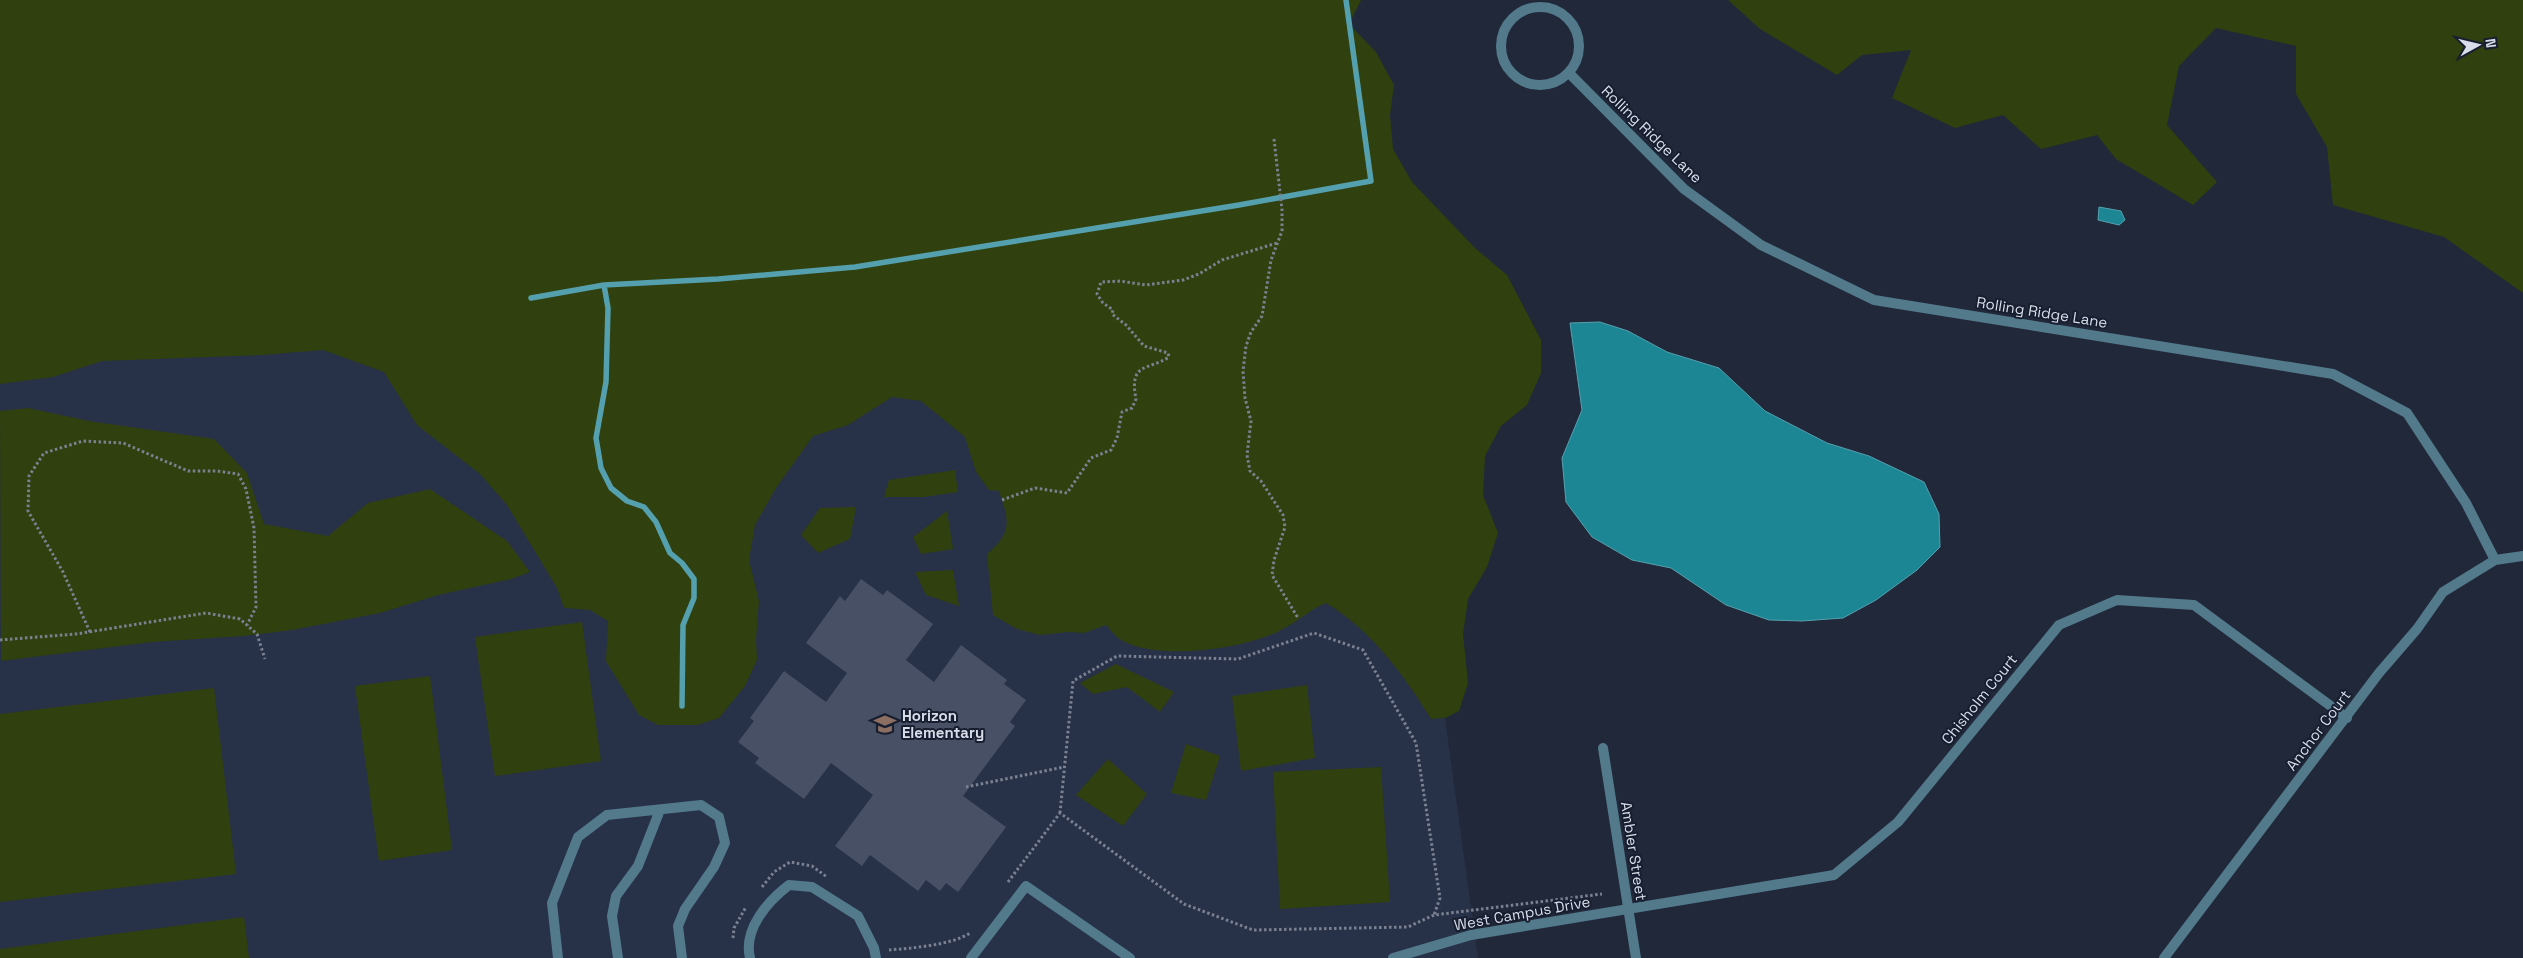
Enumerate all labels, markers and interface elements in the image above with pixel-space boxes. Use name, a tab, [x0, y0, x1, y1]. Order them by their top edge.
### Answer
north arrow	[2453, 20, 2503, 70]
text: N	[2481, 37, 2500, 49]
street label: Rolling Ridge Lane	[1598, 81, 1706, 187]
street label: Rolling Ridge Lane	[1975, 292, 2109, 332]
street label: Chisholm Court	[1937, 650, 2021, 748]
street label: Anchor Court	[2281, 686, 2355, 774]
place label: Horizon Elementary	[902, 706, 984, 742]
school or university icon: Horizon Elementary	[872, 711, 898, 737]
street label: Ambler Street	[1617, 800, 1651, 902]
street label: West Campus Drive	[1452, 892, 1592, 934]

